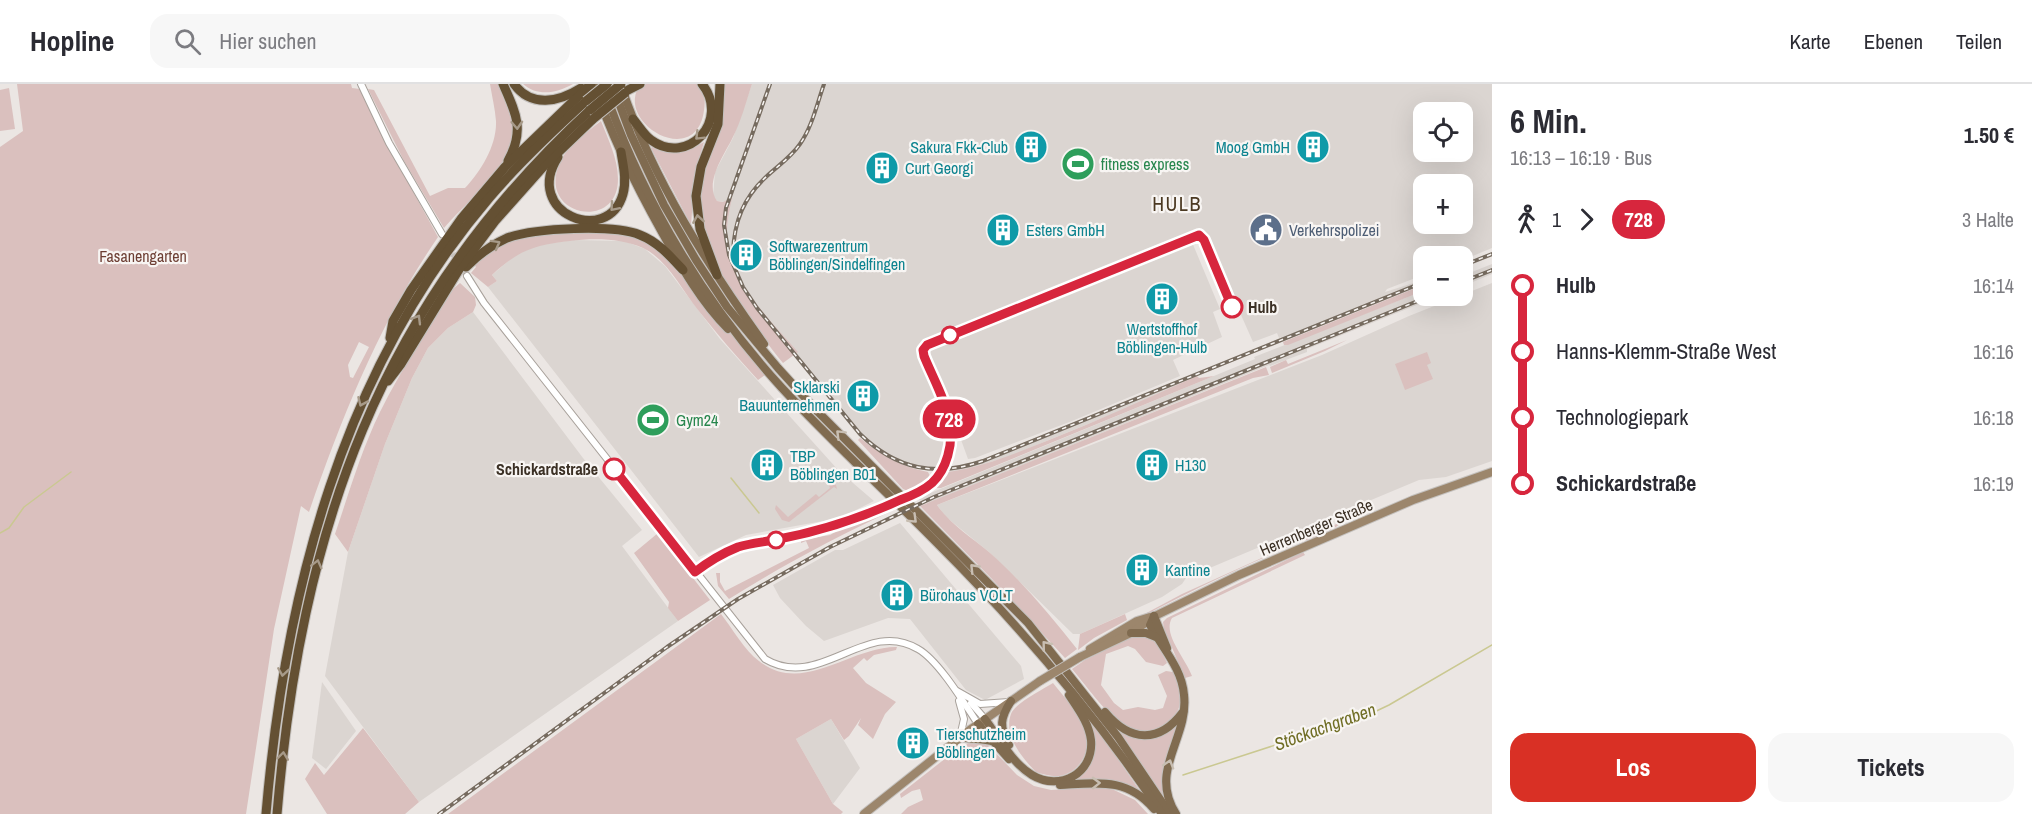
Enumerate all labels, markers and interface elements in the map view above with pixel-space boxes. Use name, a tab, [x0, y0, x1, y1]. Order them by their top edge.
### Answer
search box	[150, 14, 570, 68]
text: Hopline	[30, 22, 114, 60]
icon: search	[171, 25, 204, 58]
text: Hier suchen	[219, 26, 316, 56]
text: Karte	[1790, 27, 1831, 56]
text: Ebenen	[1864, 27, 1923, 56]
text: Teilen	[1956, 27, 2002, 56]
text: 6 Min.	[1510, 99, 1587, 143]
map controls	[1413, 102, 1473, 306]
button: locate	[1413, 102, 1473, 162]
text: 1.50 €	[1964, 120, 2014, 150]
one-way arrow	[510, 121, 523, 130]
one-way arrow	[696, 129, 706, 140]
building icon: Sakura Fkk-Club	[1013, 129, 1049, 165]
building icon: Moog GmbH	[1295, 129, 1331, 165]
place label: Sakura Fkk-Club	[910, 136, 1008, 158]
place label: Moog GmbH	[1216, 136, 1290, 158]
text: 16:13 – 16:19 · Bus	[1510, 144, 1652, 171]
sports icon: fitness express	[1060, 146, 1096, 182]
building icon: Curt Georgi	[864, 150, 900, 186]
place label: fitness express	[1101, 153, 1189, 175]
place label: Curt Georgi	[905, 157, 974, 179]
button: +	[1413, 174, 1473, 234]
district label: HULB	[1152, 190, 1202, 217]
one-way arrow	[610, 200, 621, 211]
icon: walk	[1510, 203, 1543, 236]
icon: forward	[1570, 203, 1603, 236]
text: 728	[1624, 205, 1653, 234]
text: 1	[1552, 206, 1561, 233]
text: 3 Halte	[1962, 206, 2014, 233]
building icon: Esters GmbH	[985, 212, 1021, 248]
public building icon: Verkehrspolizei	[1248, 212, 1284, 248]
one-way arrow	[693, 215, 705, 224]
place label: Esters GmbH	[1026, 219, 1105, 241]
place label: Verkehrspolizei	[1289, 219, 1379, 241]
place label: Softwarezentrum Böblingen/Sindelfingen	[769, 235, 905, 275]
building icon: Softwarezentrum Böblingen/Sindelfingen	[728, 237, 764, 273]
one-way arrow	[490, 240, 500, 251]
park label: Fasanengarten	[99, 245, 187, 267]
button: −	[1413, 246, 1473, 306]
text: Hulb	[1556, 270, 1596, 300]
text: 16:14	[1973, 272, 2014, 299]
building icon: Wertstoffhof Böblingen-Hulb	[1144, 281, 1180, 317]
marker: Hulb	[1221, 296, 1243, 318]
place label: Hulb	[1248, 296, 1277, 318]
one-way arrow	[410, 315, 422, 325]
place label: Wertstoffhof Böblingen-Hulb	[1117, 318, 1207, 358]
unlabelled marker	[941, 326, 959, 344]
text: Hanns-Klemm-Straße West	[1556, 336, 1776, 366]
text: 16:16	[1973, 338, 2014, 365]
place label: Sklarski Bauunternehmen	[739, 376, 840, 416]
building icon: Sklarski Bauunternehmen	[845, 378, 881, 414]
one-way arrow	[357, 395, 369, 406]
line badge: 728	[914, 400, 984, 438]
sports icon: Gym24	[635, 402, 671, 438]
text: Technologiepark	[1556, 402, 1688, 432]
text: 16:18	[1973, 404, 2014, 431]
text: 728	[935, 405, 963, 434]
place label: Gym24	[676, 409, 718, 431]
one-way arrow	[836, 430, 847, 440]
place label: TBP Böblingen B01	[790, 445, 877, 485]
building icon: TBP Böblingen B01	[749, 447, 785, 483]
building icon: H130	[1134, 447, 1170, 483]
place label: H130	[1175, 454, 1206, 476]
place label: Schickardstraße	[496, 458, 598, 480]
marker: Schickardstraße	[603, 458, 625, 480]
text: Schickardstraße	[1556, 468, 1696, 498]
text: 16:19	[1973, 470, 2014, 497]
street label: Herrenberger Straße	[1256, 493, 1376, 561]
one-way arrow	[906, 512, 916, 523]
unlabelled marker	[767, 531, 785, 549]
building icon: Kantine	[1124, 552, 1160, 588]
one-way arrow	[310, 559, 323, 569]
place label: Kantine	[1165, 559, 1210, 581]
one-way arrow	[970, 564, 981, 575]
building icon: Bürohaus VOLT	[879, 577, 915, 613]
place label: Bürohaus VOLT	[920, 584, 1013, 606]
one-way arrow	[1042, 640, 1053, 651]
one-way arrow	[277, 667, 290, 677]
water label: Stöckachgraben	[1270, 697, 1379, 757]
place label: Tierschutzheim Böblingen	[936, 723, 1026, 763]
building icon: Tierschutzheim Böblingen	[895, 725, 931, 761]
button: Los	[1510, 733, 1756, 802]
button: Tickets	[1768, 733, 2014, 802]
one-way arrow	[276, 751, 289, 760]
one-way arrow	[1162, 759, 1174, 770]
one-way arrow	[1091, 777, 1100, 789]

